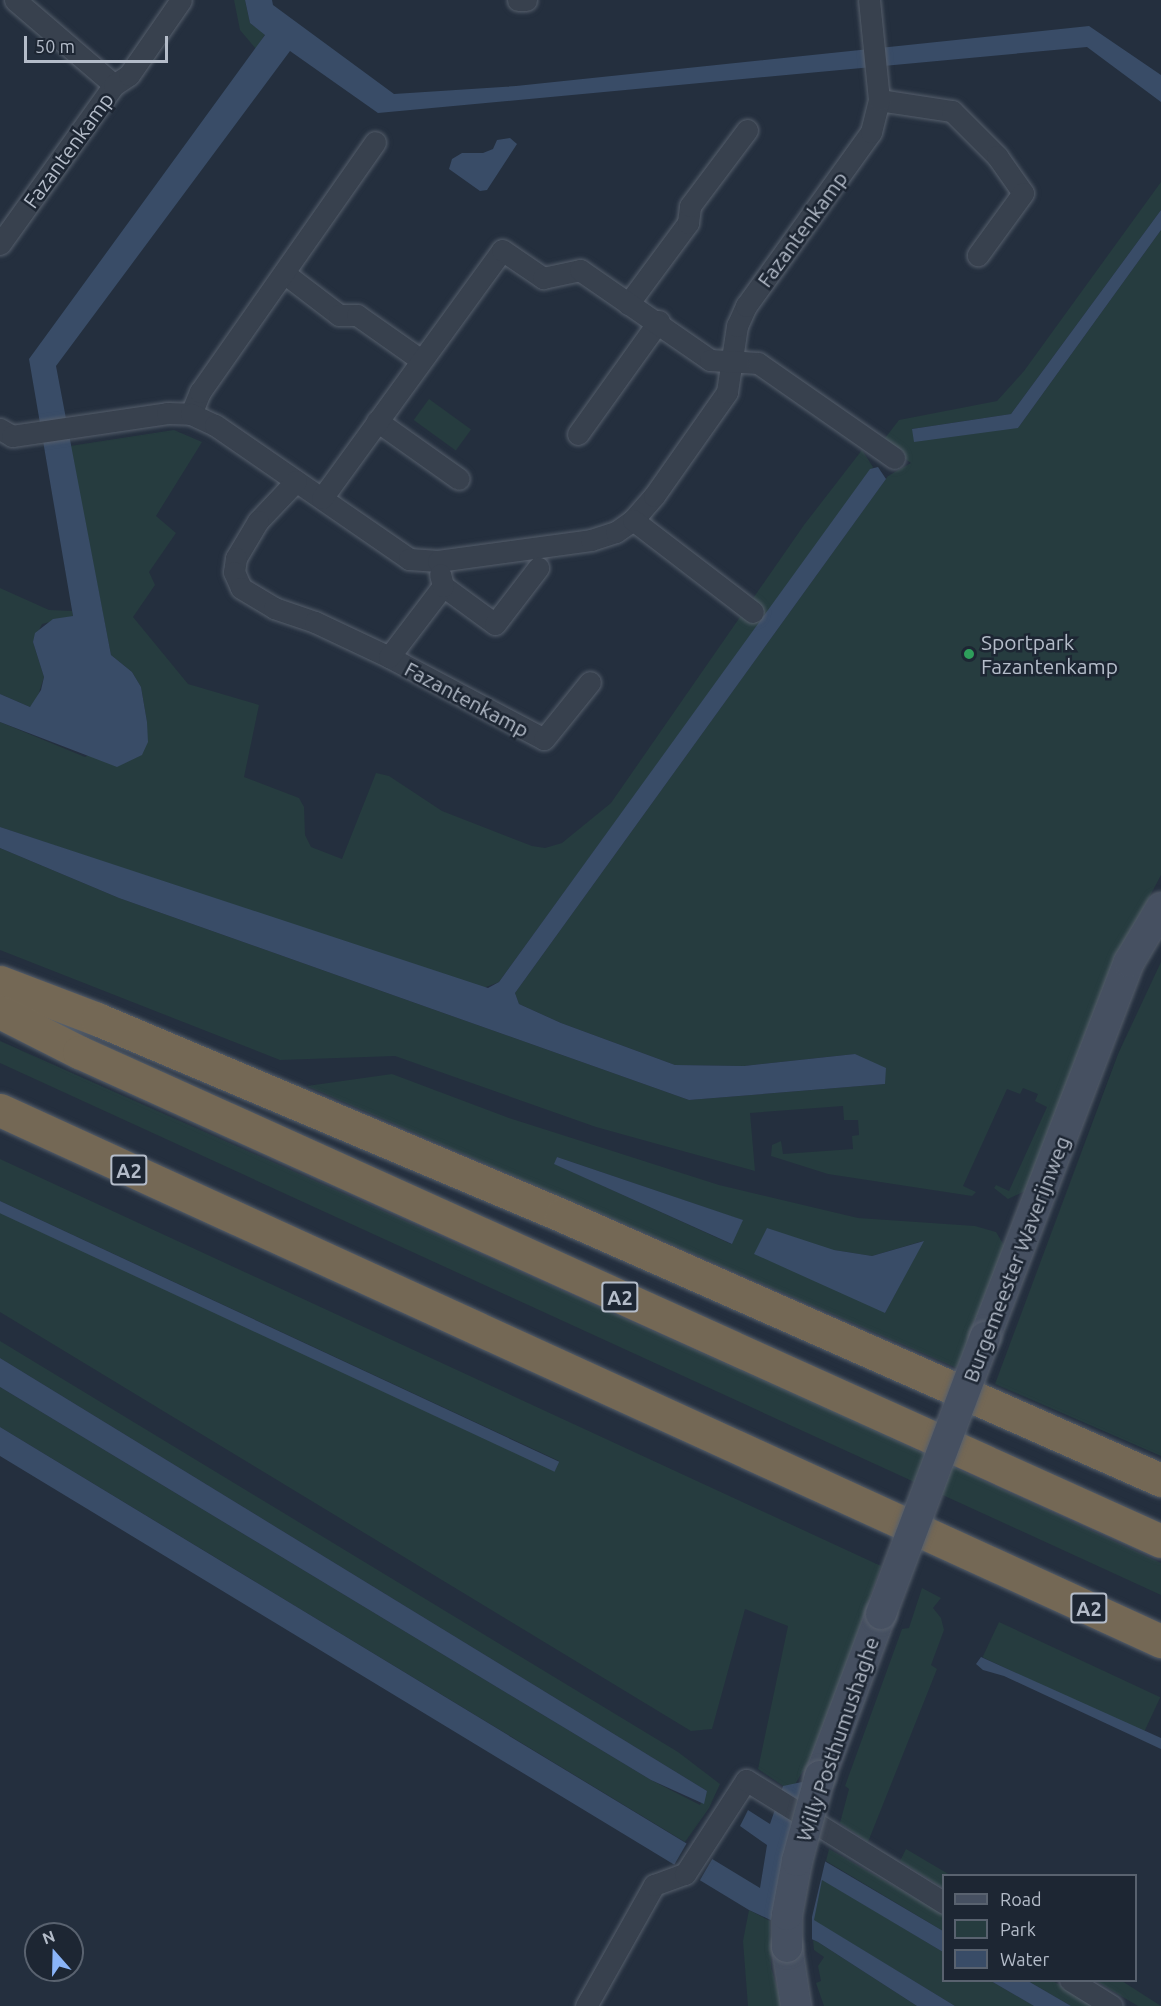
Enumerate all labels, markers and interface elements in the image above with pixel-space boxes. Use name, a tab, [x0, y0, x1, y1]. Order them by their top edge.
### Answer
scale bar	[27, 24, 171, 62]
text: 50 m	[35, 36, 75, 56]
street label: Fazantenkamp	[18, 87, 118, 213]
street label: Fazantenkamp	[752, 166, 852, 292]
place label: Sportpark Fazantenkamp	[981, 629, 1118, 679]
marker: Sportpark Fazantenkamp	[962, 647, 976, 661]
street label: Fazantenkamp	[401, 656, 533, 742]
street label: Burgemeester Waverijnweg	[957, 1132, 1075, 1386]
road number: A2	[110, 1153, 148, 1187]
road number: A2	[600, 1280, 640, 1314]
road number: A2	[1070, 1591, 1108, 1625]
street label: Willy Posthumushaghe	[790, 1633, 884, 1845]
legend	[942, 1874, 1137, 1982]
text: Road	[1000, 1889, 1042, 1909]
text: Park	[1000, 1919, 1036, 1939]
north arrow	[24, 1922, 84, 1982]
text: N	[40, 1926, 57, 1947]
text: Water	[1000, 1949, 1049, 1969]

